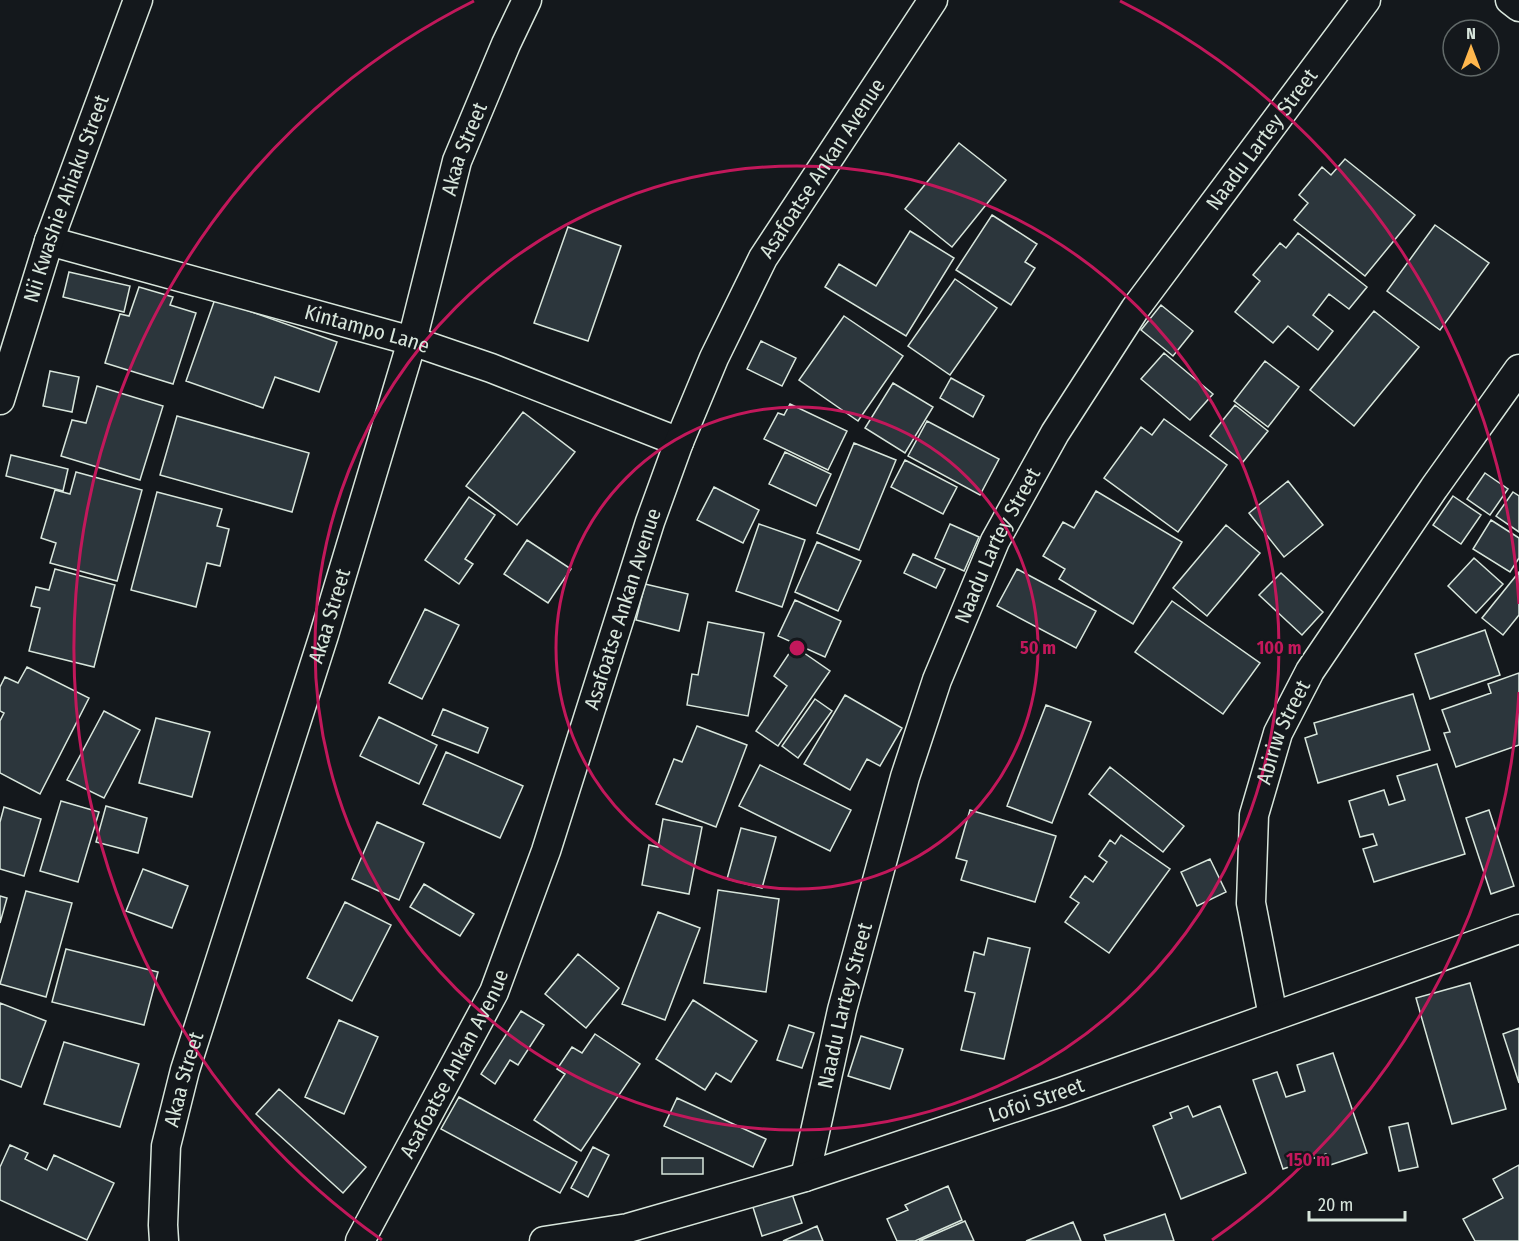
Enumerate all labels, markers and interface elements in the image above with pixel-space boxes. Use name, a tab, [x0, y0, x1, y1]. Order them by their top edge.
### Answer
north arrow	[1441, 18, 1501, 78]
text: N	[1466, 24, 1476, 43]
street label: Naadu Lartey Street	[1200, 63, 1323, 215]
street label: Asafoatse Ankan Avenue	[754, 74, 891, 263]
street label: Nii Kwashie Ahiaku Street	[18, 91, 115, 306]
street label: Akaa Street	[436, 98, 493, 198]
street label: Kintampo Lane	[302, 299, 433, 359]
street label: Naadu Lartey Street	[949, 463, 1046, 627]
street label: Asafoatse Ankan Avenue	[579, 505, 667, 713]
street label: Akaa Street	[303, 565, 356, 666]
text: 50 m	[1020, 637, 1056, 659]
text: 100 m	[1257, 637, 1301, 659]
centre of rings	[787, 638, 807, 658]
street label: Abiriw Street	[1251, 676, 1316, 787]
street label: Naadu Lartey Street	[812, 920, 878, 1091]
street label: Asafoatse Ankan Avenue	[394, 966, 514, 1163]
street label: Akaa Street	[158, 1028, 209, 1130]
street label: Lofoi Street	[985, 1072, 1088, 1128]
text: 150 m	[1286, 1149, 1330, 1171]
scale bar	[1309, 1184, 1405, 1222]
text: 20 m	[1318, 1194, 1353, 1216]

